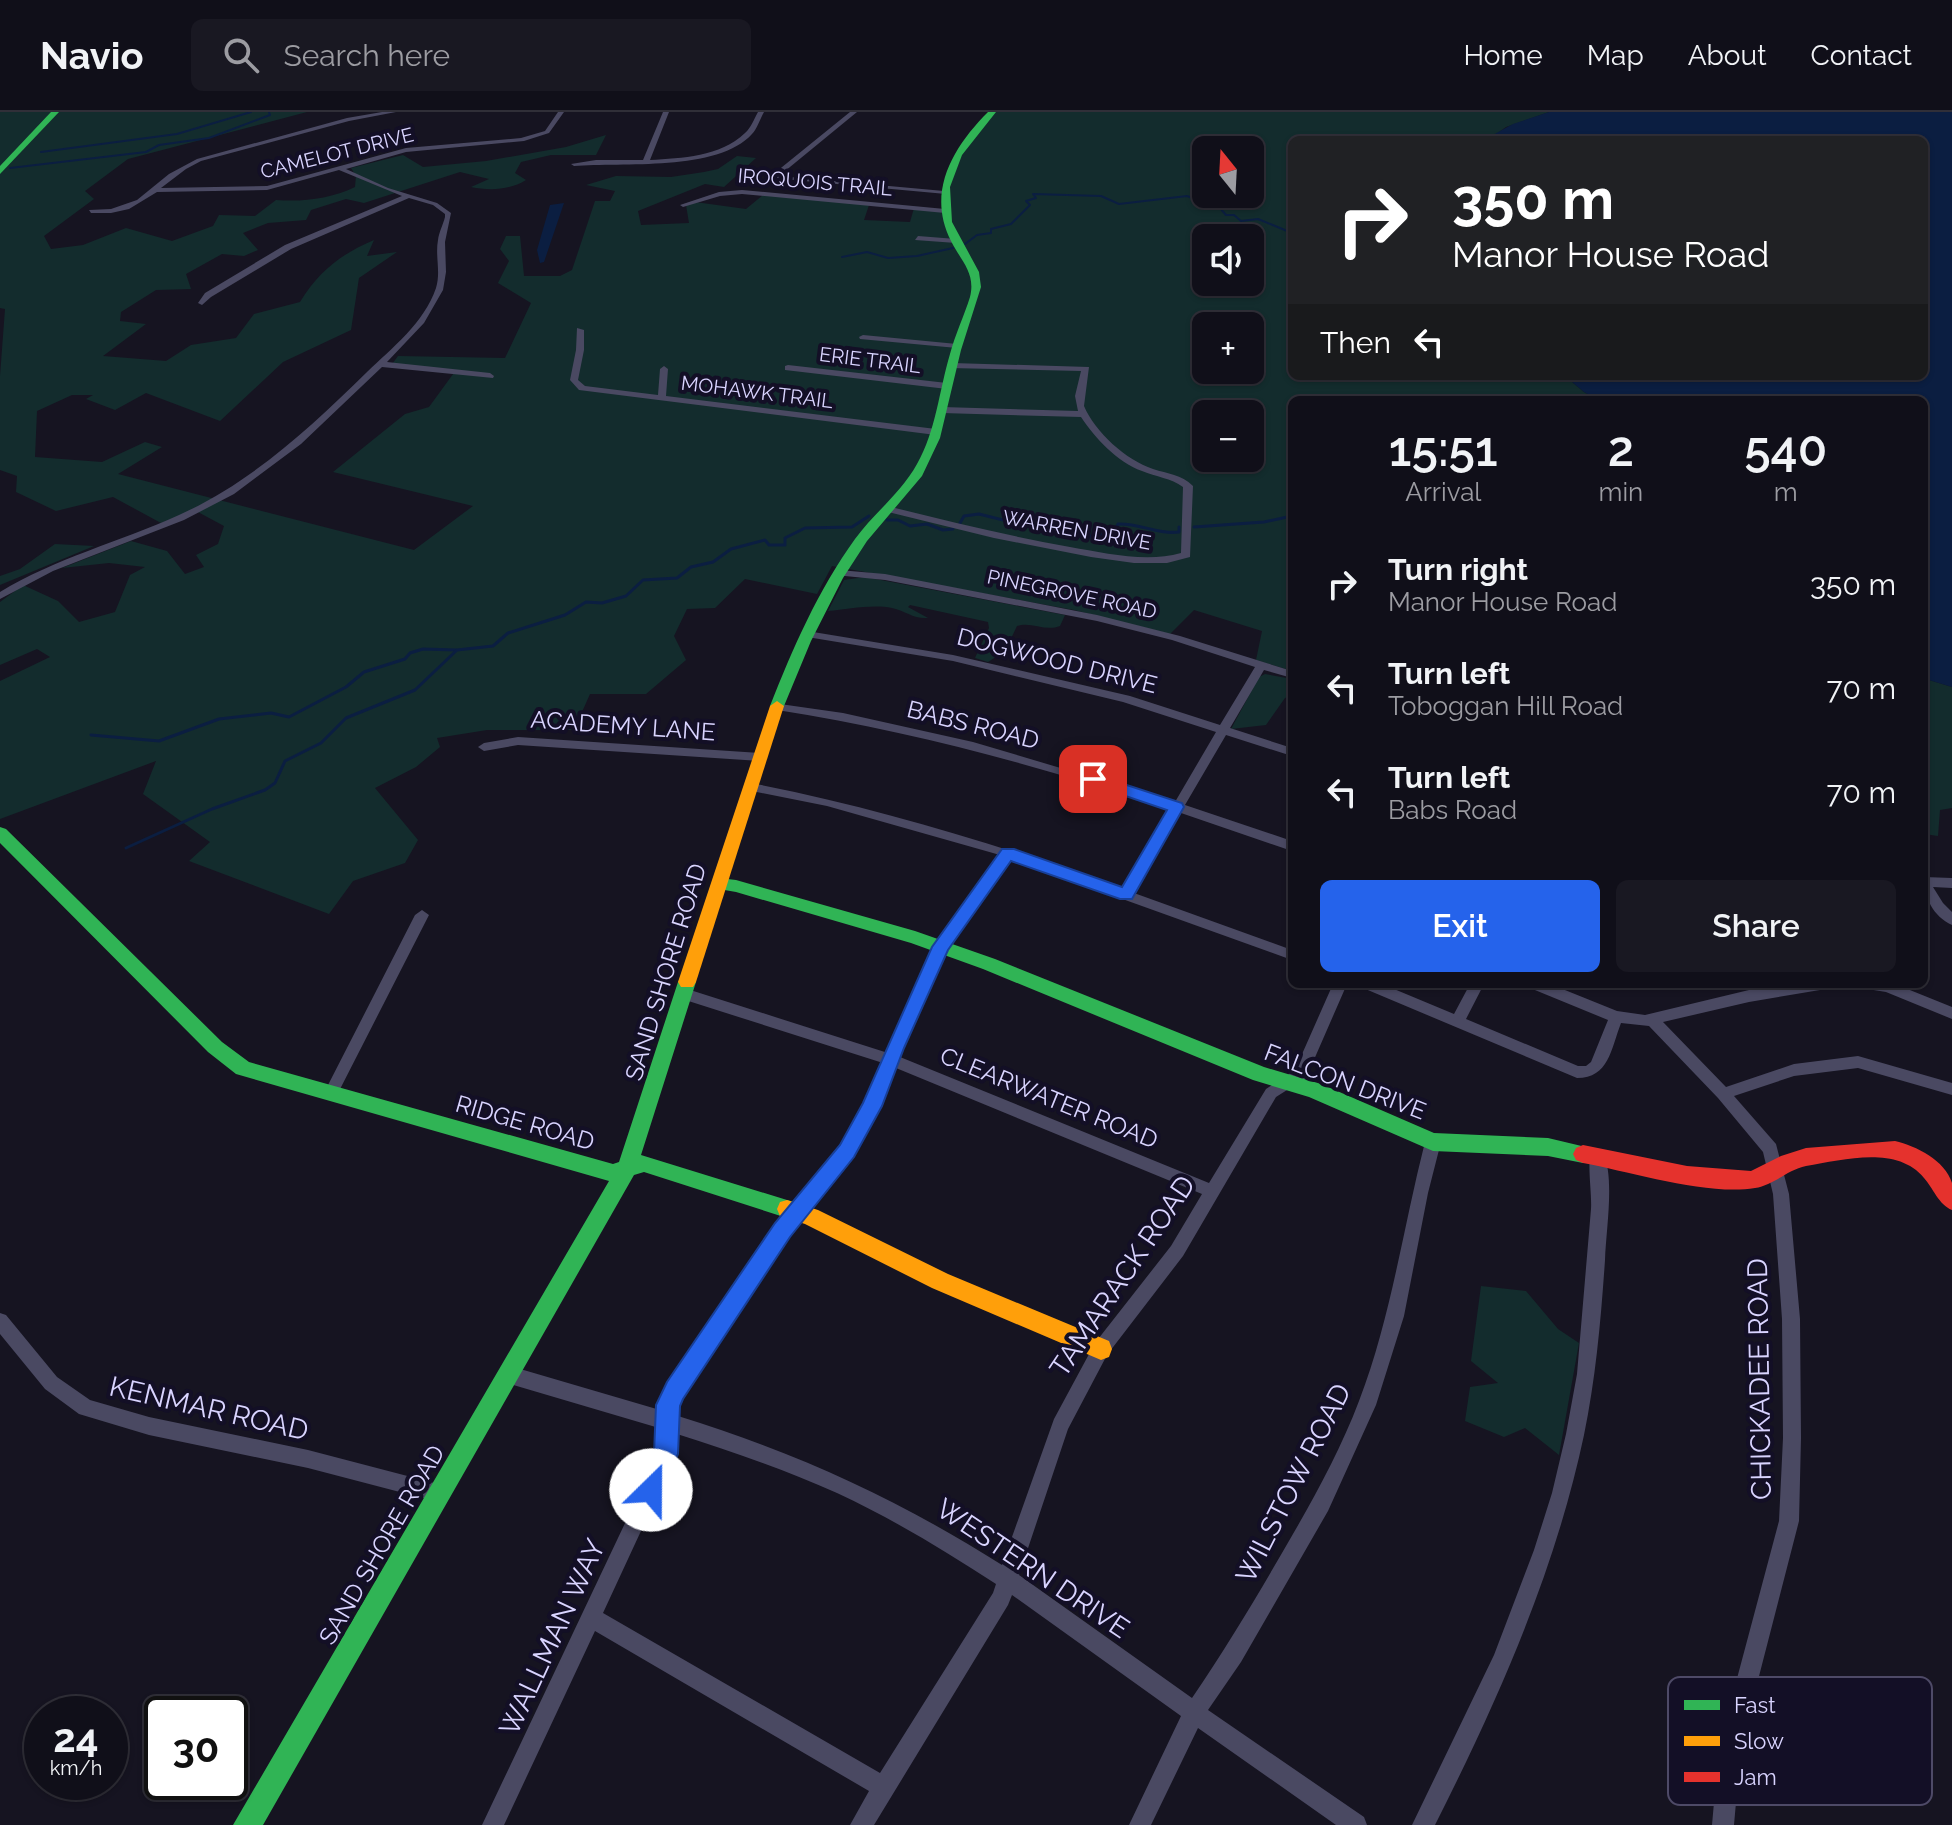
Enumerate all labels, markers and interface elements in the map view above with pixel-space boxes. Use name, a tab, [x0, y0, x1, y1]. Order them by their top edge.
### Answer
search box	[191, 19, 751, 91]
text: Navio	[40, 33, 143, 78]
icon: search	[219, 33, 263, 77]
text: Search here	[283, 38, 450, 73]
text: Home	[1463, 39, 1543, 72]
text: Map	[1587, 39, 1644, 72]
text: About	[1688, 39, 1767, 72]
text: Contact	[1811, 39, 1912, 72]
street label: CAMELOT DRIVE	[258, 122, 416, 184]
north arrow	[1192, 136, 1264, 208]
map controls	[1192, 136, 1264, 472]
street label: IROQUOIS TRAIL	[737, 163, 894, 201]
text: 350 m	[1452, 166, 1614, 232]
icon: right	[1320, 168, 1424, 272]
button: sound	[1192, 224, 1264, 296]
text: Manor House Road	[1452, 233, 1770, 275]
button: +	[1192, 312, 1264, 384]
icon: left	[1407, 320, 1451, 364]
text: Then	[1320, 325, 1391, 360]
street label: ERIE TRAIL	[818, 342, 923, 378]
street label: MOHAWK TRAIL	[680, 371, 835, 413]
button: −	[1192, 400, 1264, 472]
text: 15:51	[1389, 421, 1498, 477]
text: 2	[1608, 421, 1634, 477]
text: 540	[1744, 421, 1827, 477]
text: Arrival	[1405, 477, 1481, 507]
text: min	[1599, 477, 1643, 507]
text: m	[1774, 477, 1798, 507]
street label: WARREN DRIVE	[1001, 505, 1153, 555]
text: Turn right	[1388, 552, 1528, 587]
icon: right	[1320, 562, 1364, 606]
street label: PINEGROVE ROAD	[985, 564, 1159, 624]
text: 350 m	[1810, 567, 1896, 602]
text: Manor House Road	[1388, 587, 1617, 617]
street label: DOGWOOD DRIVE	[954, 622, 1160, 699]
text: Turn left	[1388, 656, 1510, 691]
icon: left	[1320, 666, 1364, 710]
text: 70 m	[1826, 671, 1896, 706]
text: Toboggan Hill Road	[1388, 691, 1623, 721]
street label: BABS ROAD	[904, 694, 1042, 755]
street label: ACADEMY LANE	[530, 705, 716, 746]
pin	[1059, 745, 1127, 813]
icon: arrive	[1071, 757, 1115, 801]
text: Turn left	[1388, 760, 1510, 795]
icon: left	[1320, 770, 1364, 814]
text: 70 m	[1826, 775, 1896, 810]
text: Babs Road	[1388, 795, 1517, 825]
street label: SAND SHORE ROAD	[619, 860, 712, 1084]
button: Exit	[1320, 880, 1600, 972]
button: Share	[1616, 880, 1896, 972]
street label: FALCON DRIVE	[1260, 1037, 1430, 1126]
street label: CLEARWATER ROAD	[936, 1041, 1162, 1154]
street label: RIDGE ROAD	[452, 1089, 598, 1156]
street label: TAMARACK ROAD	[1043, 1169, 1202, 1383]
street label: CHICKADEE ROAD	[1741, 1258, 1778, 1500]
street label: KENMAR ROAD	[106, 1370, 312, 1447]
street label: WILSTOW ROAD	[1229, 1378, 1358, 1588]
street label: SAND SHORE ROAD	[313, 1440, 450, 1650]
position arrow	[609, 1448, 693, 1532]
street label: WESTERN DRIVE	[930, 1492, 1135, 1645]
street label: WALLMAN WAY	[492, 1534, 612, 1741]
legend	[1668, 1677, 1932, 1805]
text: Fast	[1734, 1692, 1776, 1718]
speed limit sign: 30	[144, 1696, 248, 1800]
text: 24	[53, 1714, 99, 1761]
text: Slow	[1734, 1728, 1784, 1754]
text: km/h	[50, 1756, 102, 1780]
text: Jam	[1734, 1764, 1777, 1790]

